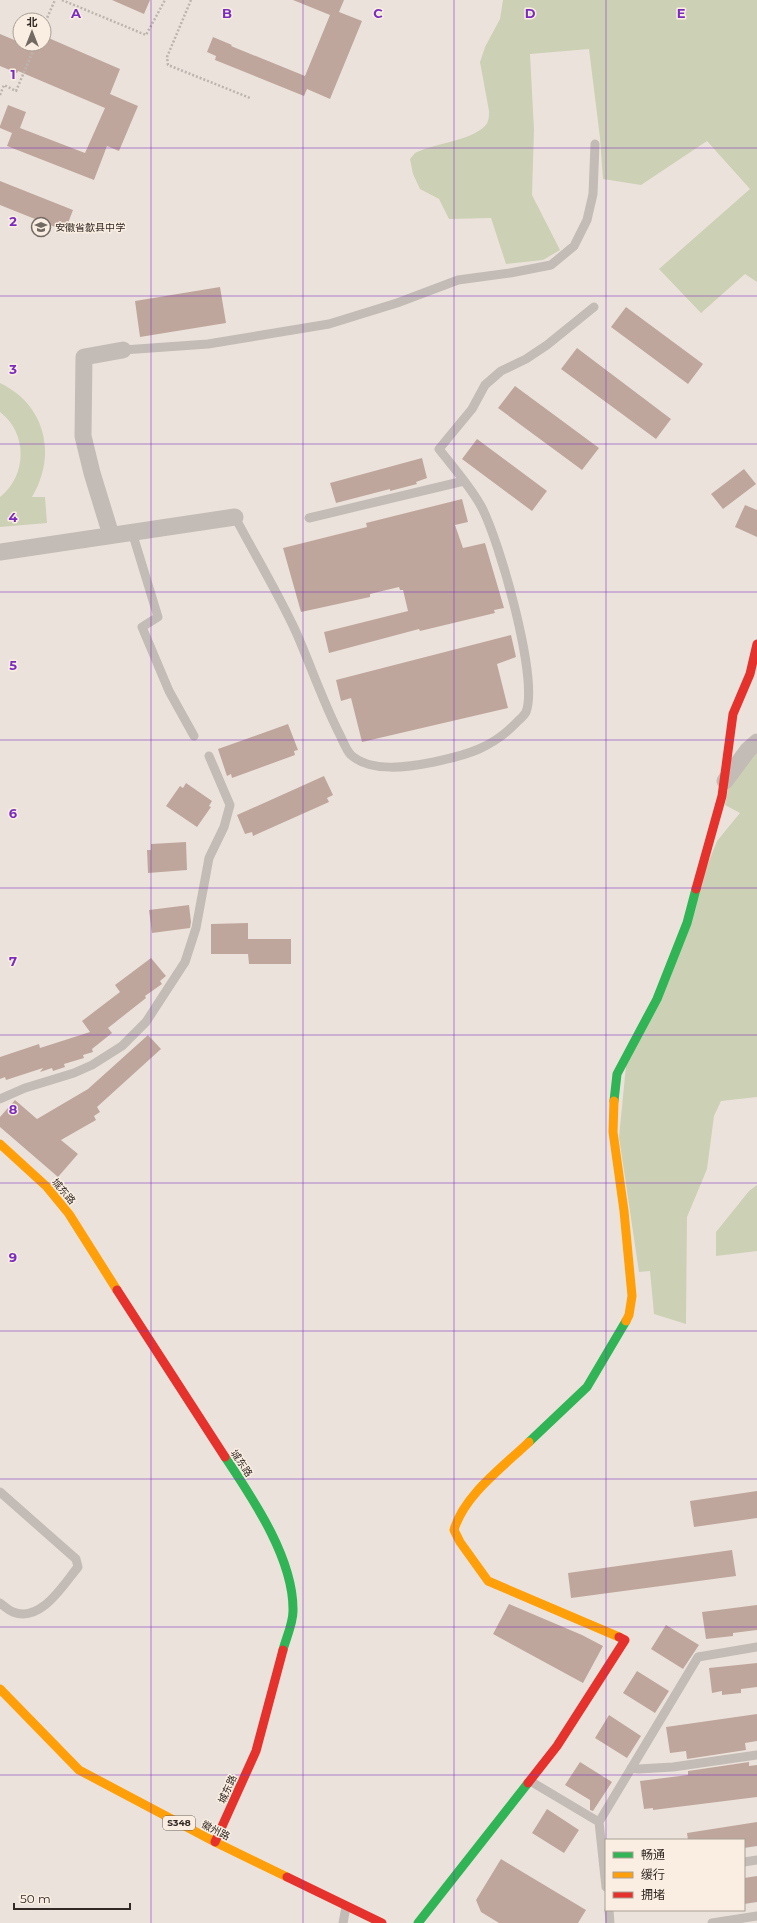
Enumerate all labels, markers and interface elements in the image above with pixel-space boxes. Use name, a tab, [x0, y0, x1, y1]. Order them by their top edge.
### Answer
text: A	[70, 5, 82, 21]
text: B	[222, 5, 232, 21]
text: C	[373, 5, 383, 21]
text: D	[525, 5, 536, 21]
text: E	[677, 5, 686, 21]
north arrow	[12, 12, 52, 52]
text: 北	[27, 15, 38, 29]
text: 1	[10, 66, 16, 82]
text: 2	[9, 213, 17, 229]
school or university icon: 安徽省歙县中学	[30, 216, 52, 238]
place label: 安徽省歙县中学	[55, 221, 125, 234]
text: 3	[8, 361, 17, 377]
text: 4	[9, 509, 18, 525]
text: 5	[9, 657, 17, 673]
text: 6	[9, 805, 18, 821]
text: 7	[9, 953, 17, 969]
text: 8	[9, 1101, 18, 1117]
street label: 城东路	[49, 1176, 78, 1207]
text: 9	[9, 1249, 17, 1265]
street label: 城东路	[228, 1447, 255, 1479]
street label: 城东路	[215, 1773, 239, 1806]
road number: S348	[163, 1816, 195, 1830]
street label: 徽州路	[199, 1818, 232, 1843]
legend	[605, 1839, 745, 1911]
text: 畅通	[641, 1847, 665, 1862]
text: 缓行	[641, 1867, 665, 1882]
scale bar	[14, 1885, 130, 1911]
text: 拥堵	[641, 1887, 665, 1902]
text: 50 m	[20, 1891, 51, 1906]

